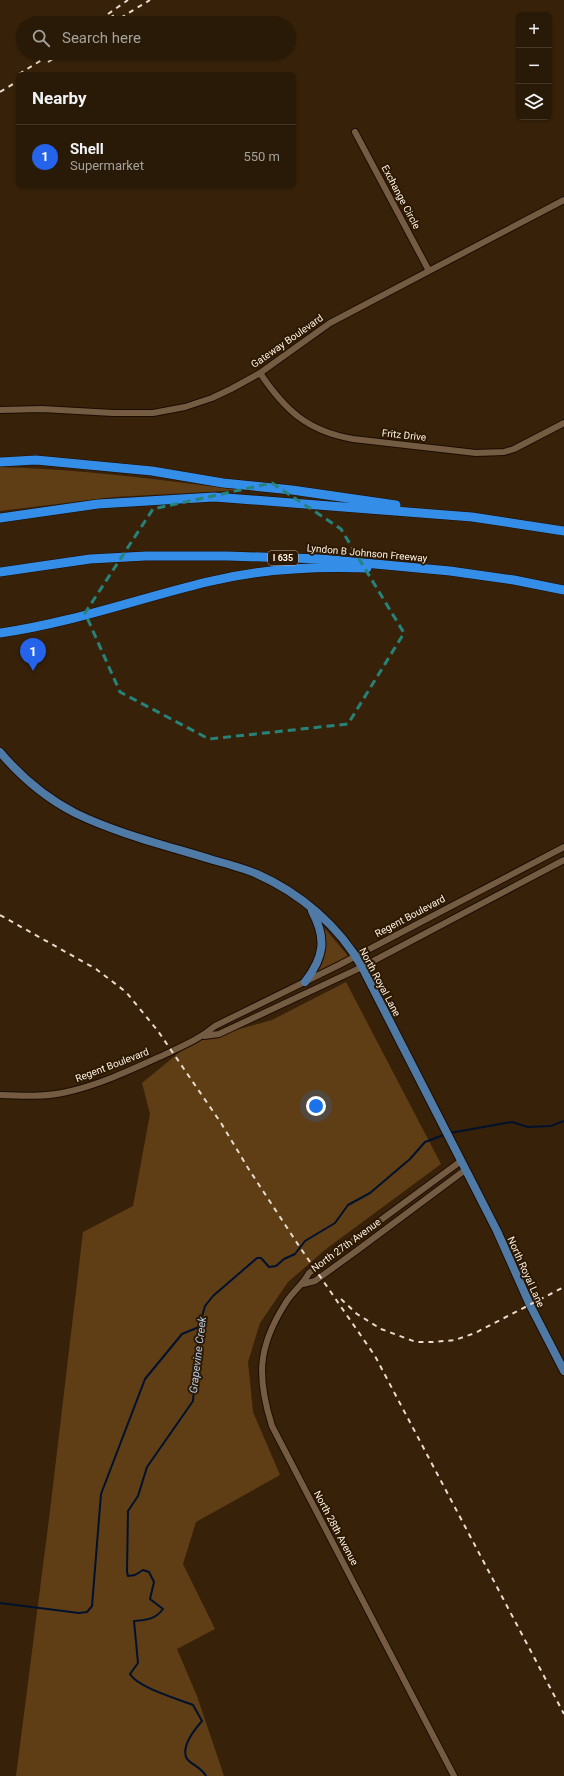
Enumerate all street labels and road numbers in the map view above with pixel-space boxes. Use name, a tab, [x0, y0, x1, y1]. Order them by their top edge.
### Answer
street label: Exchange Circle	[380, 163, 422, 231]
street label: Gateway Boulevard	[249, 312, 325, 370]
street label: Fritz Drive	[381, 427, 427, 443]
street label: Lyndon B Johnson Freeway	[306, 542, 428, 564]
road number: I 635	[268, 551, 298, 565]
street label: Regent Boulevard	[373, 893, 447, 939]
street label: North Royal Lane	[357, 946, 403, 1018]
street label: Regent Boulevard	[74, 1046, 150, 1084]
street label: North 27th Avenue	[309, 1216, 383, 1274]
street label: North Royal Lane	[505, 1235, 547, 1309]
street label: North 28th Avenue	[312, 1489, 360, 1567]

